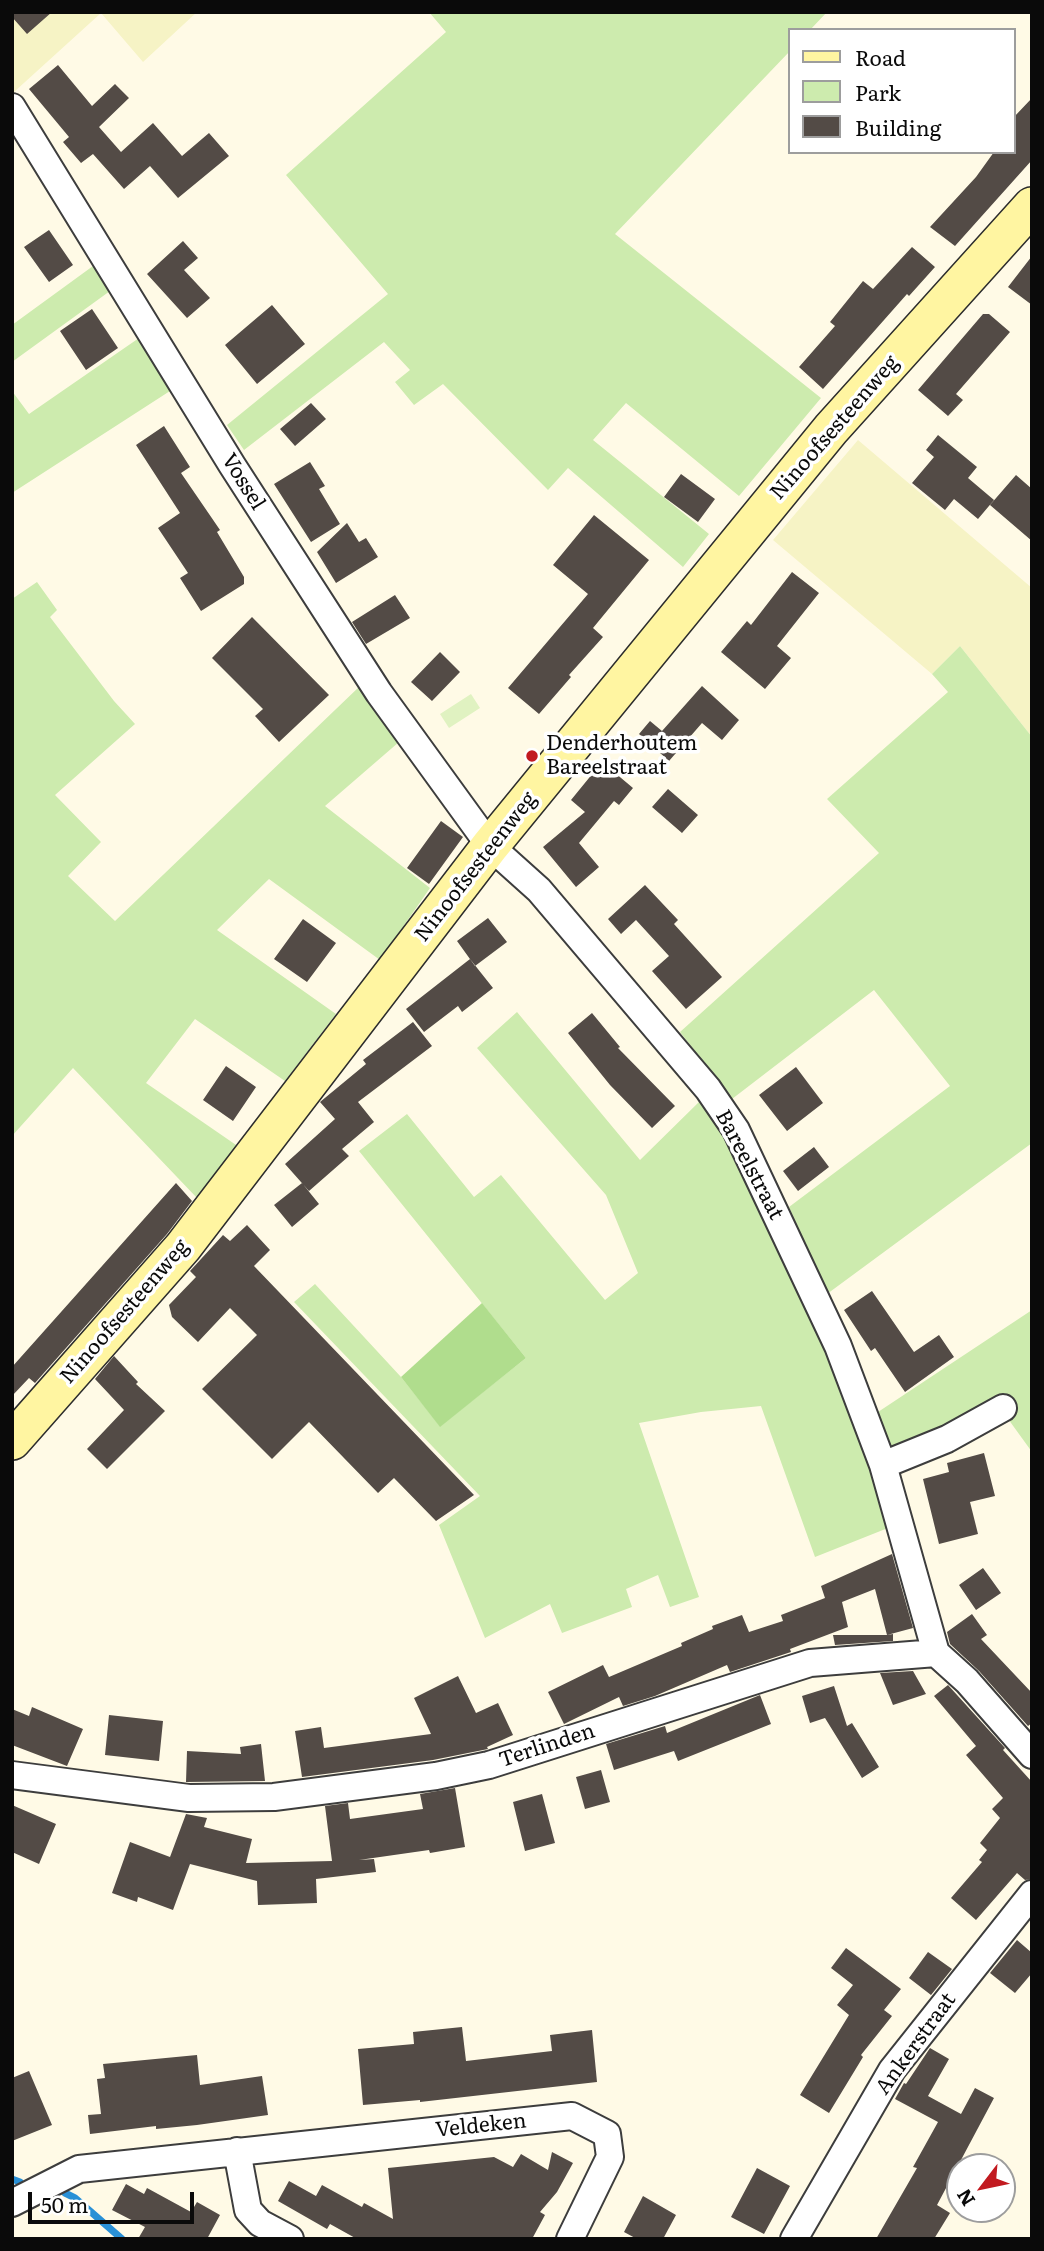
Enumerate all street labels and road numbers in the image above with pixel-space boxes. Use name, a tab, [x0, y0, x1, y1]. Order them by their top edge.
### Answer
street label: Ninoofsesteenweg	[765, 351, 905, 505]
street label: Vossel	[216, 449, 270, 515]
street label: Ninoofsesteenweg	[410, 787, 542, 947]
street label: Bareelstraat	[709, 1106, 789, 1224]
street label: Ninoofsesteenweg	[55, 1235, 195, 1389]
street label: Terlinden	[496, 1719, 598, 1773]
street label: Ankerstraat	[871, 1988, 961, 2100]
street label: Veldeken	[434, 2109, 528, 2143]

